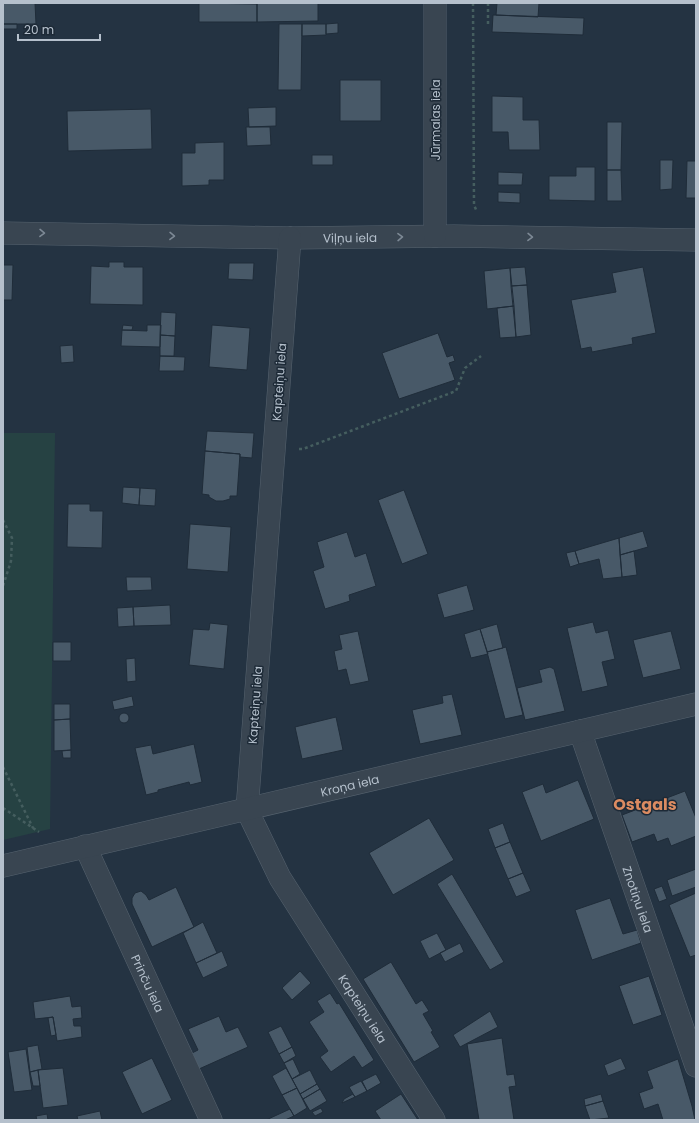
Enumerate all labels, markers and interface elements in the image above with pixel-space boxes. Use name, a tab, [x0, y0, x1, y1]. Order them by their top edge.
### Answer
scale bar	[18, 16, 100, 42]
text: 20 m	[24, 21, 54, 38]
street label: Jūrmalas iela	[427, 80, 444, 160]
street label: Viļņu iela	[323, 228, 377, 246]
one-way arrow	[39, 229, 45, 238]
one-way arrow	[169, 232, 175, 240]
one-way arrow	[397, 233, 403, 241]
one-way arrow	[527, 233, 533, 241]
street label: Kapteiņu iela	[268, 342, 290, 422]
street label: Kapteiņu iela	[244, 665, 266, 745]
street label: Kroņa iela	[319, 770, 381, 800]
district label: Ostgals	[613, 793, 677, 816]
street label: Znotiņu iela	[619, 864, 658, 935]
street label: Prinču iela	[127, 952, 169, 1015]
street label: Kapteiņu iela	[335, 971, 391, 1046]

